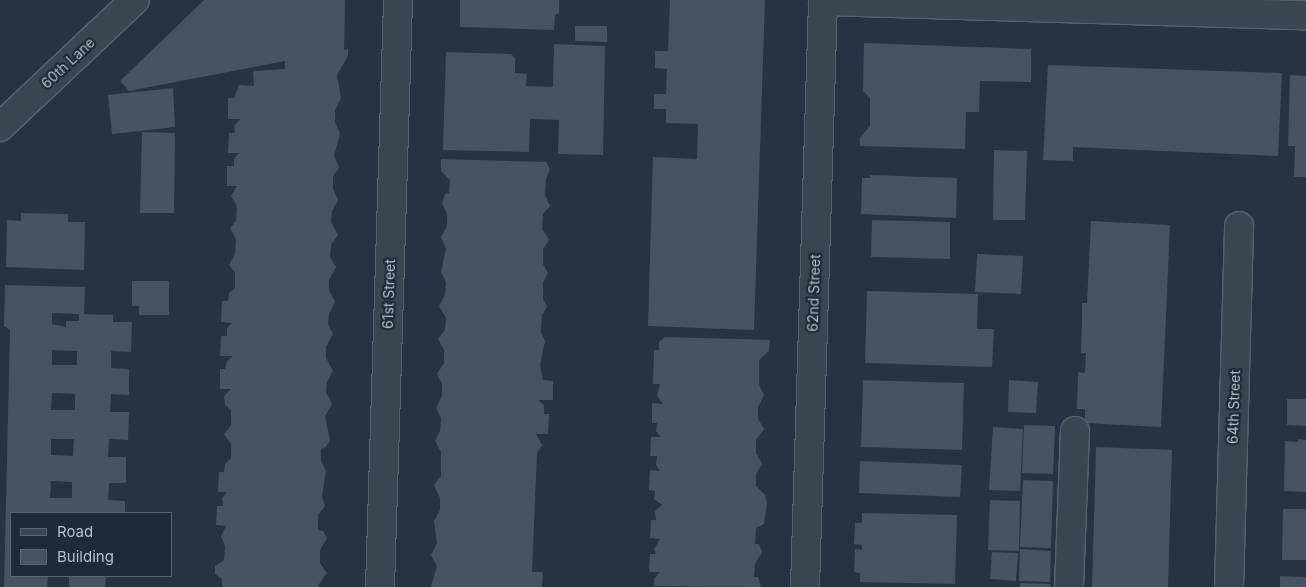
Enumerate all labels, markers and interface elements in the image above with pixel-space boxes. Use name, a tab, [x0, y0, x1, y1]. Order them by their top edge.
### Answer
street label: 60th Lane	[38, 34, 98, 92]
street label: 62nd Street	[804, 254, 824, 332]
street label: 61st Street	[379, 259, 399, 329]
street label: 64th Street	[1224, 370, 1244, 444]
legend	[10, 512, 172, 577]
text: Road	[57, 522, 93, 541]
text: Building	[57, 547, 114, 566]

